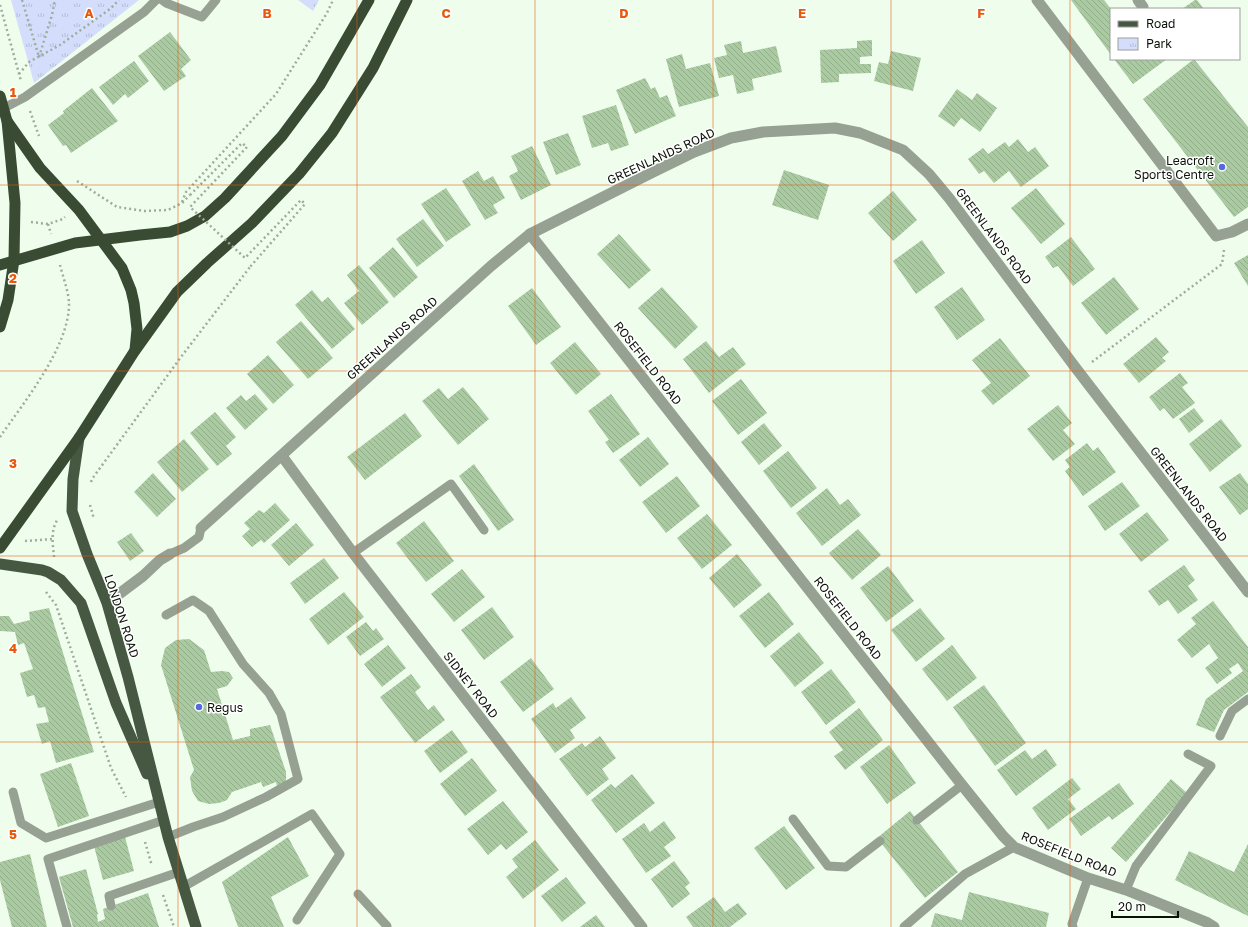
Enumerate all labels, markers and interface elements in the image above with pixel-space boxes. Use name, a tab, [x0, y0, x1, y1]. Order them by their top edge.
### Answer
text: A	[84, 5, 94, 21]
text: B	[262, 5, 272, 21]
text: C	[441, 5, 451, 21]
text: D	[619, 5, 629, 21]
text: E	[798, 5, 806, 21]
text: F	[977, 5, 985, 21]
legend	[1110, 8, 1240, 60]
text: Road	[1146, 16, 1175, 31]
text: Park	[1146, 36, 1172, 51]
text: 1	[10, 84, 17, 100]
street label: GREENLANDS ROAD	[605, 124, 717, 188]
place label: Leacroft Sports Centre	[1134, 153, 1214, 182]
marker: Leacroft Sports Centre	[1217, 162, 1227, 172]
street label: GREENLANDS ROAD	[953, 185, 1035, 287]
text: 2	[9, 270, 17, 286]
street label: GREENLANDS ROAD	[343, 293, 441, 383]
street label: ROSEFIELD ROAD	[611, 318, 685, 408]
street label: GREENLANDS ROAD	[1147, 443, 1231, 545]
text: 3	[9, 455, 17, 471]
street label: LONDON ROAD	[101, 572, 143, 660]
street label: ROSEFIELD ROAD	[811, 573, 885, 663]
text: 4	[9, 640, 17, 656]
street label: SIDNEY ROAD	[440, 649, 502, 721]
place label: Regus	[207, 700, 243, 715]
marker: Regus	[194, 702, 204, 712]
text: 5	[9, 826, 17, 842]
street label: ROSEFIELD ROAD	[1019, 828, 1119, 880]
scale bar	[1112, 893, 1178, 919]
text: 20 m	[1118, 899, 1146, 914]

